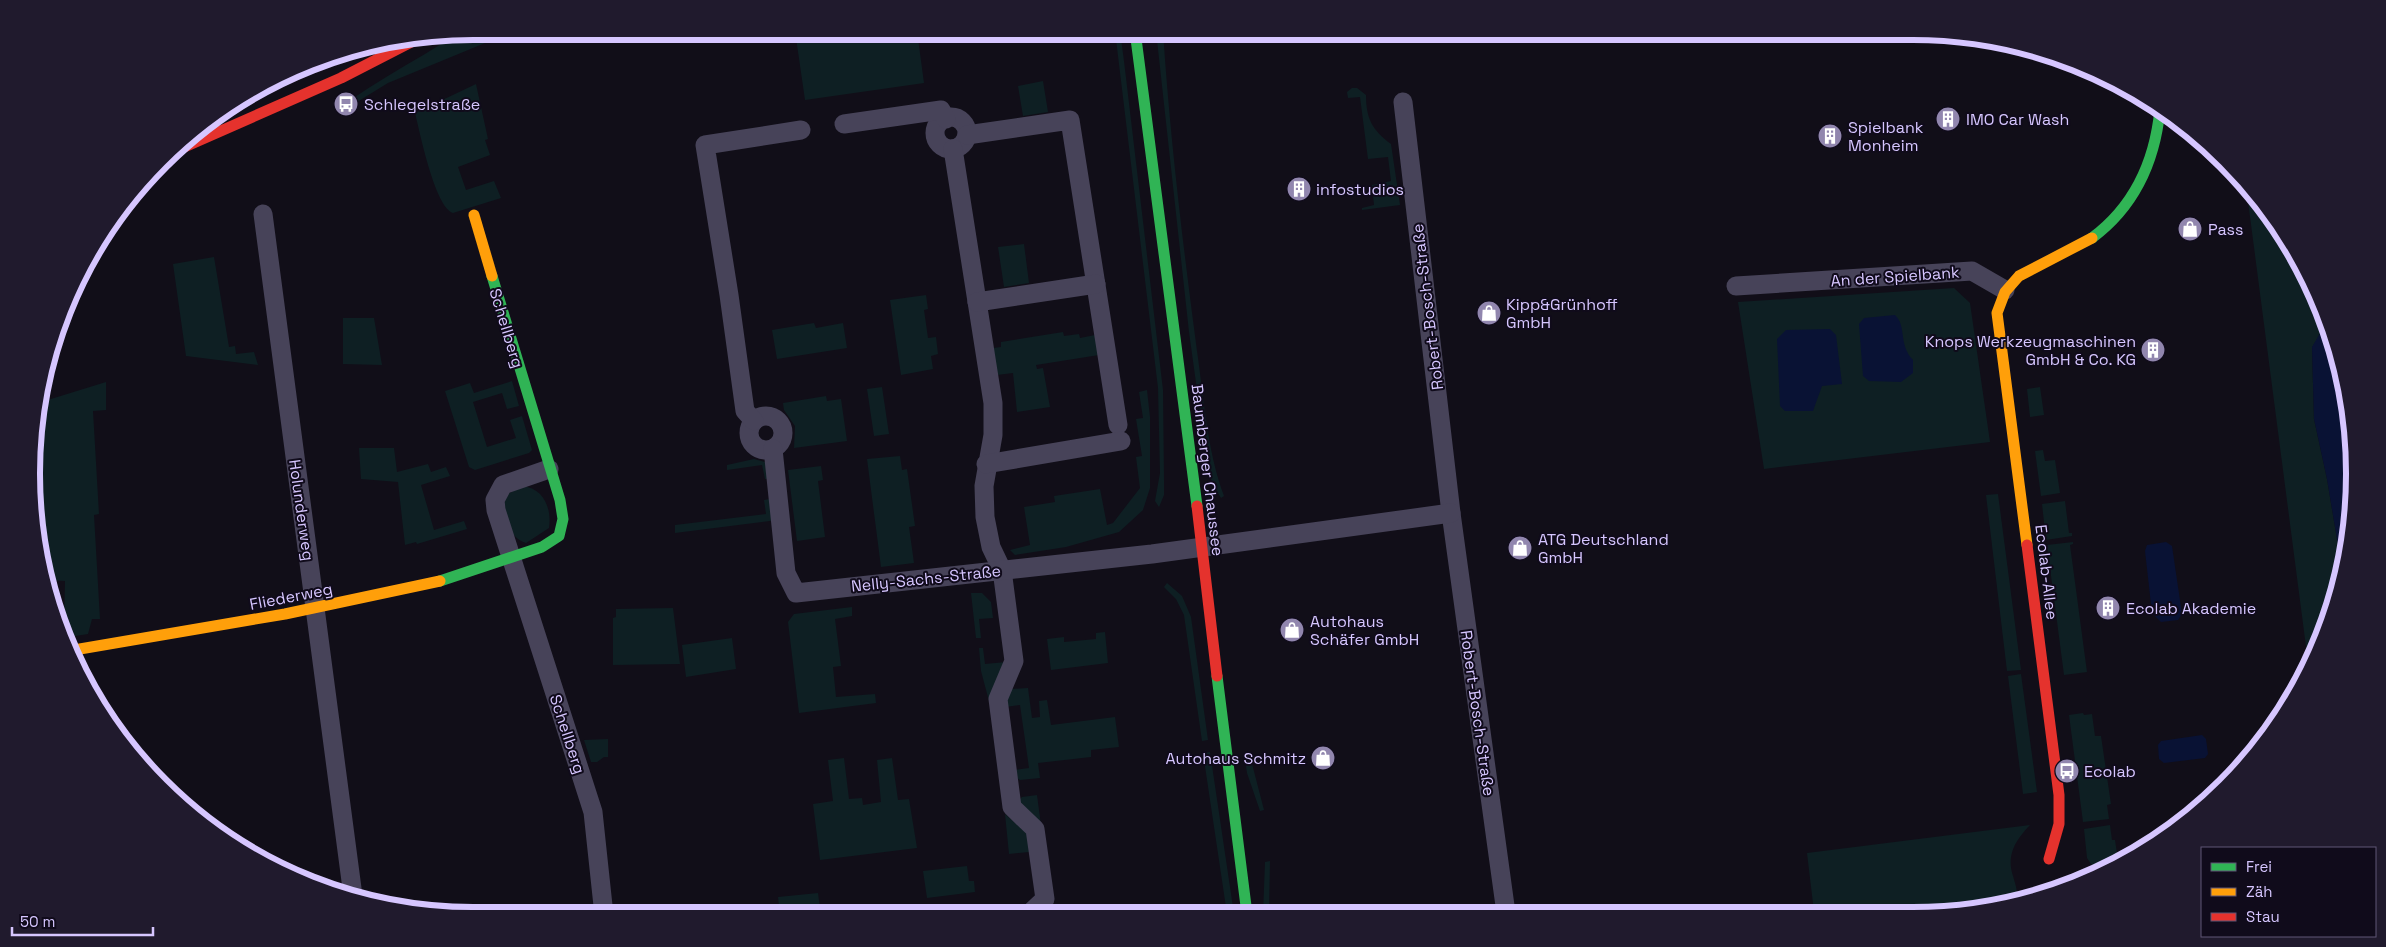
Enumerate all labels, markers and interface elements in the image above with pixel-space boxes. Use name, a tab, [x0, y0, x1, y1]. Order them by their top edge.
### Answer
bus stop icon: Schlegelstraße	[333, 91, 359, 117]
place label: Schlegelstraße	[364, 94, 480, 115]
building icon: IMO Car Wash	[1935, 106, 1961, 132]
place label: IMO Car Wash	[1966, 109, 2069, 130]
place label: Spielbank Monheim	[1848, 117, 1924, 156]
building icon: Spielbank Monheim	[1817, 123, 1843, 149]
building icon: infostudios	[1286, 176, 1312, 202]
place label: infostudios	[1316, 179, 1404, 200]
shop icon: Pass	[2177, 216, 2203, 242]
place label: Pass	[2208, 219, 2243, 240]
street label: Robert-Bosch-Straße	[1407, 223, 1448, 391]
street label: An der Spielbank	[1830, 261, 1961, 291]
street label: Schellberg	[484, 286, 529, 371]
place label: Kipp&Grünhoff GmbH	[1506, 294, 1618, 333]
shop icon: Kipp&Grünhoff GmbH	[1476, 300, 1502, 326]
place label: Knops Werkzeugmaschinen GmbH & Co. KG	[1925, 331, 2136, 370]
building icon: Knops Werkzeugmaschinen GmbH & Co. KG	[2140, 337, 2166, 363]
street label: Baumberger Chaussee	[1187, 383, 1228, 557]
street label: Holunderweg	[284, 458, 319, 562]
street label: Ecolab-Allee	[2030, 523, 2063, 621]
place label: ATG Deutschland GmbH	[1538, 529, 1669, 568]
shop icon: ATG Deutschland GmbH	[1507, 535, 1533, 561]
street label: Nelly-Sachs-Straße	[850, 560, 1002, 597]
street label: Fliederweg	[248, 578, 334, 615]
building icon: Ecolab Akademie	[2095, 595, 2121, 621]
place label: Ecolab Akademie	[2126, 598, 2256, 619]
place label: Autohaus Schäfer GmbH	[1310, 611, 1419, 650]
shop icon: Autohaus Schäfer GmbH	[1279, 617, 1305, 643]
street label: Robert-Bosch-Straße	[1455, 629, 1500, 797]
street label: Schellberg	[545, 692, 590, 777]
shop icon: Autohaus Schmitz	[1310, 745, 1336, 771]
place label: Autohaus Schmitz	[1165, 748, 1306, 769]
bus stop icon: Ecolab	[2054, 758, 2080, 784]
place label: Ecolab	[2084, 761, 2136, 782]
legend	[2201, 847, 2376, 937]
text: Frei	[2246, 857, 2272, 876]
text: Zäh	[2246, 882, 2272, 901]
scale bar	[12, 904, 154, 936]
text: Stau	[2246, 907, 2280, 926]
text: 50 m	[20, 912, 55, 931]

